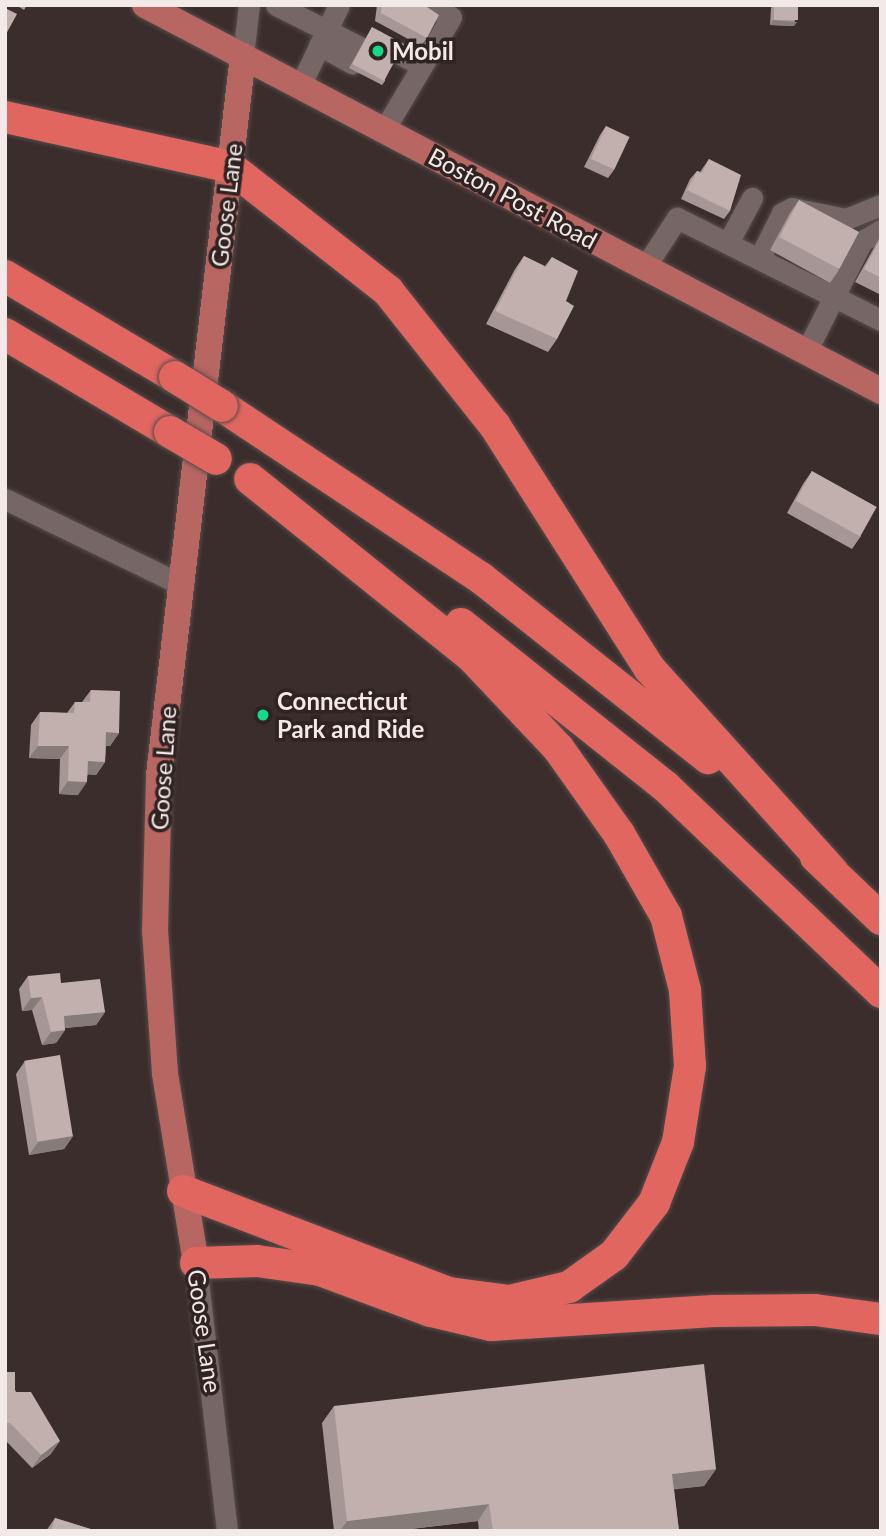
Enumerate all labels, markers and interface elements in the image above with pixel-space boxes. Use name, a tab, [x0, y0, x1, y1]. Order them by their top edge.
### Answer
place label: Mobil	[392, 37, 454, 65]
marker: Mobil	[370, 43, 386, 59]
street label: Boston Post Road	[424, 141, 602, 255]
street label: Goose Lane	[204, 142, 248, 268]
place label: Connecticut Park and Ride	[277, 687, 424, 743]
street label: Goose Lane	[144, 705, 182, 831]
marker: Connecticut Park and Ride	[255, 707, 271, 723]
street label: Goose Lane	[182, 1268, 228, 1394]

